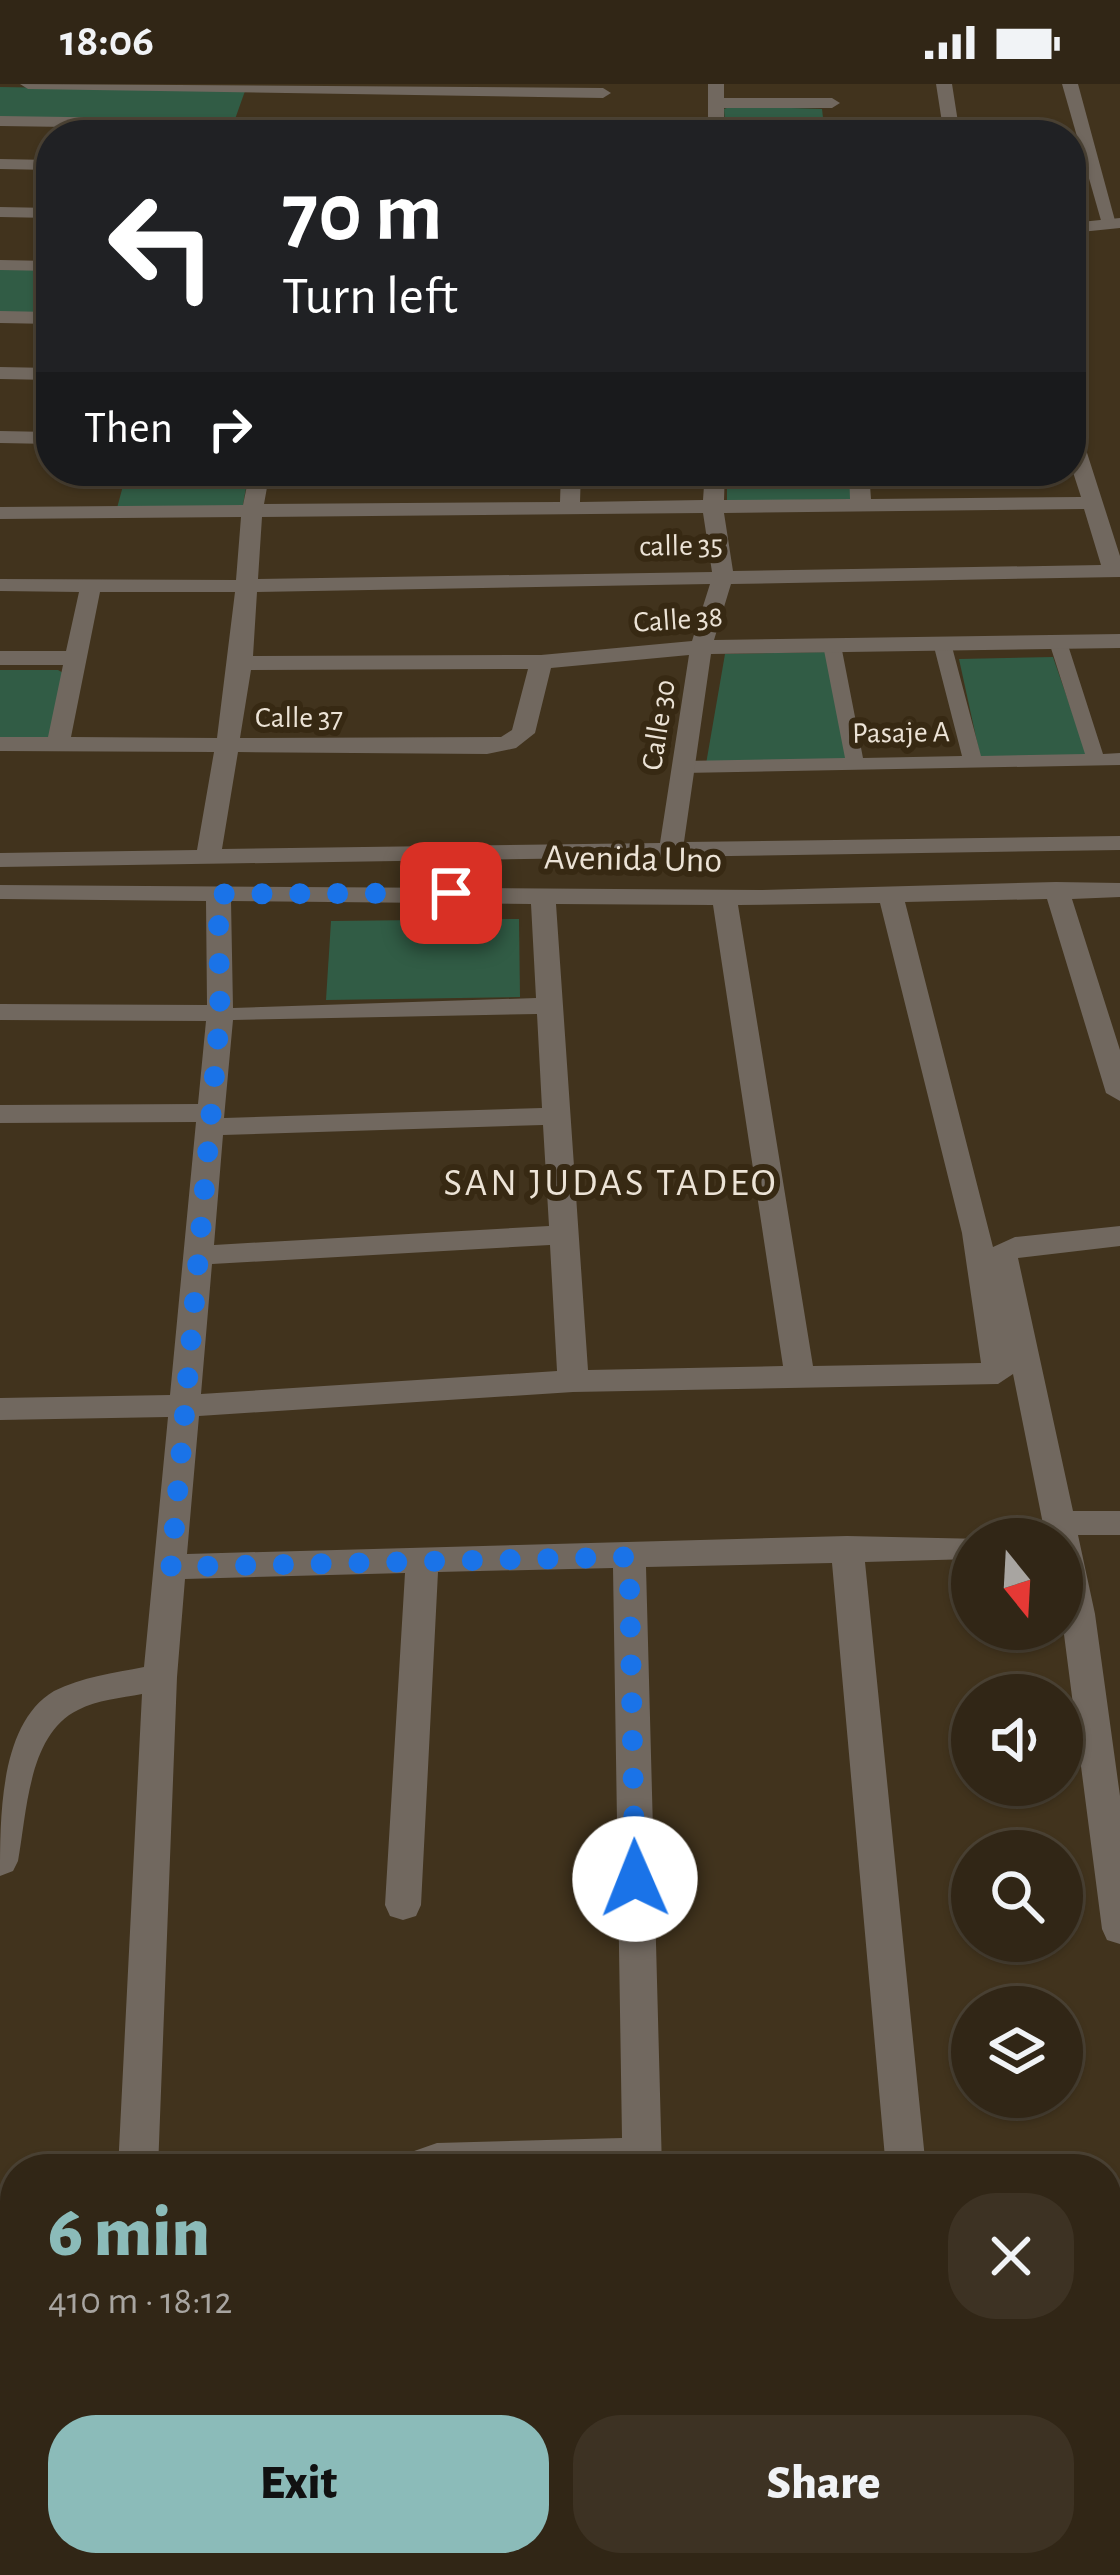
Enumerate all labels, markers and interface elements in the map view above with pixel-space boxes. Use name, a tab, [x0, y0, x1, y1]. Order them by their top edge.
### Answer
text: 18:06	[60, 19, 154, 64]
icon: left	[84, 168, 240, 324]
text: 70 m	[282, 172, 443, 256]
text: Turn left	[282, 270, 458, 324]
icon: right	[197, 396, 263, 462]
text: Then	[84, 406, 173, 451]
street label: calle 35	[639, 530, 723, 562]
street label: Calle 38	[632, 602, 724, 638]
street label: Calle 30	[637, 678, 681, 772]
street label: Calle 37	[255, 703, 343, 733]
street label: Pasaje A	[852, 717, 950, 749]
street label: Avenida Uno	[544, 839, 722, 879]
pin	[400, 842, 502, 944]
icon: arrive	[418, 860, 484, 926]
district label: SAN JUDAS TADEO	[443, 1164, 779, 1203]
north arrow	[951, 1518, 1083, 1650]
map controls	[951, 1518, 1083, 2118]
button: sound	[951, 1674, 1083, 1806]
position arrow	[572, 1816, 698, 1942]
button: search	[951, 1830, 1083, 1962]
button: layers	[951, 1986, 1083, 2118]
button: close	[948, 2193, 1074, 2319]
text: 6 min	[48, 2197, 210, 2269]
text: 410 m · 18:12	[48, 2282, 232, 2321]
button: Exit	[48, 2415, 549, 2553]
button: Share	[573, 2415, 1074, 2553]

